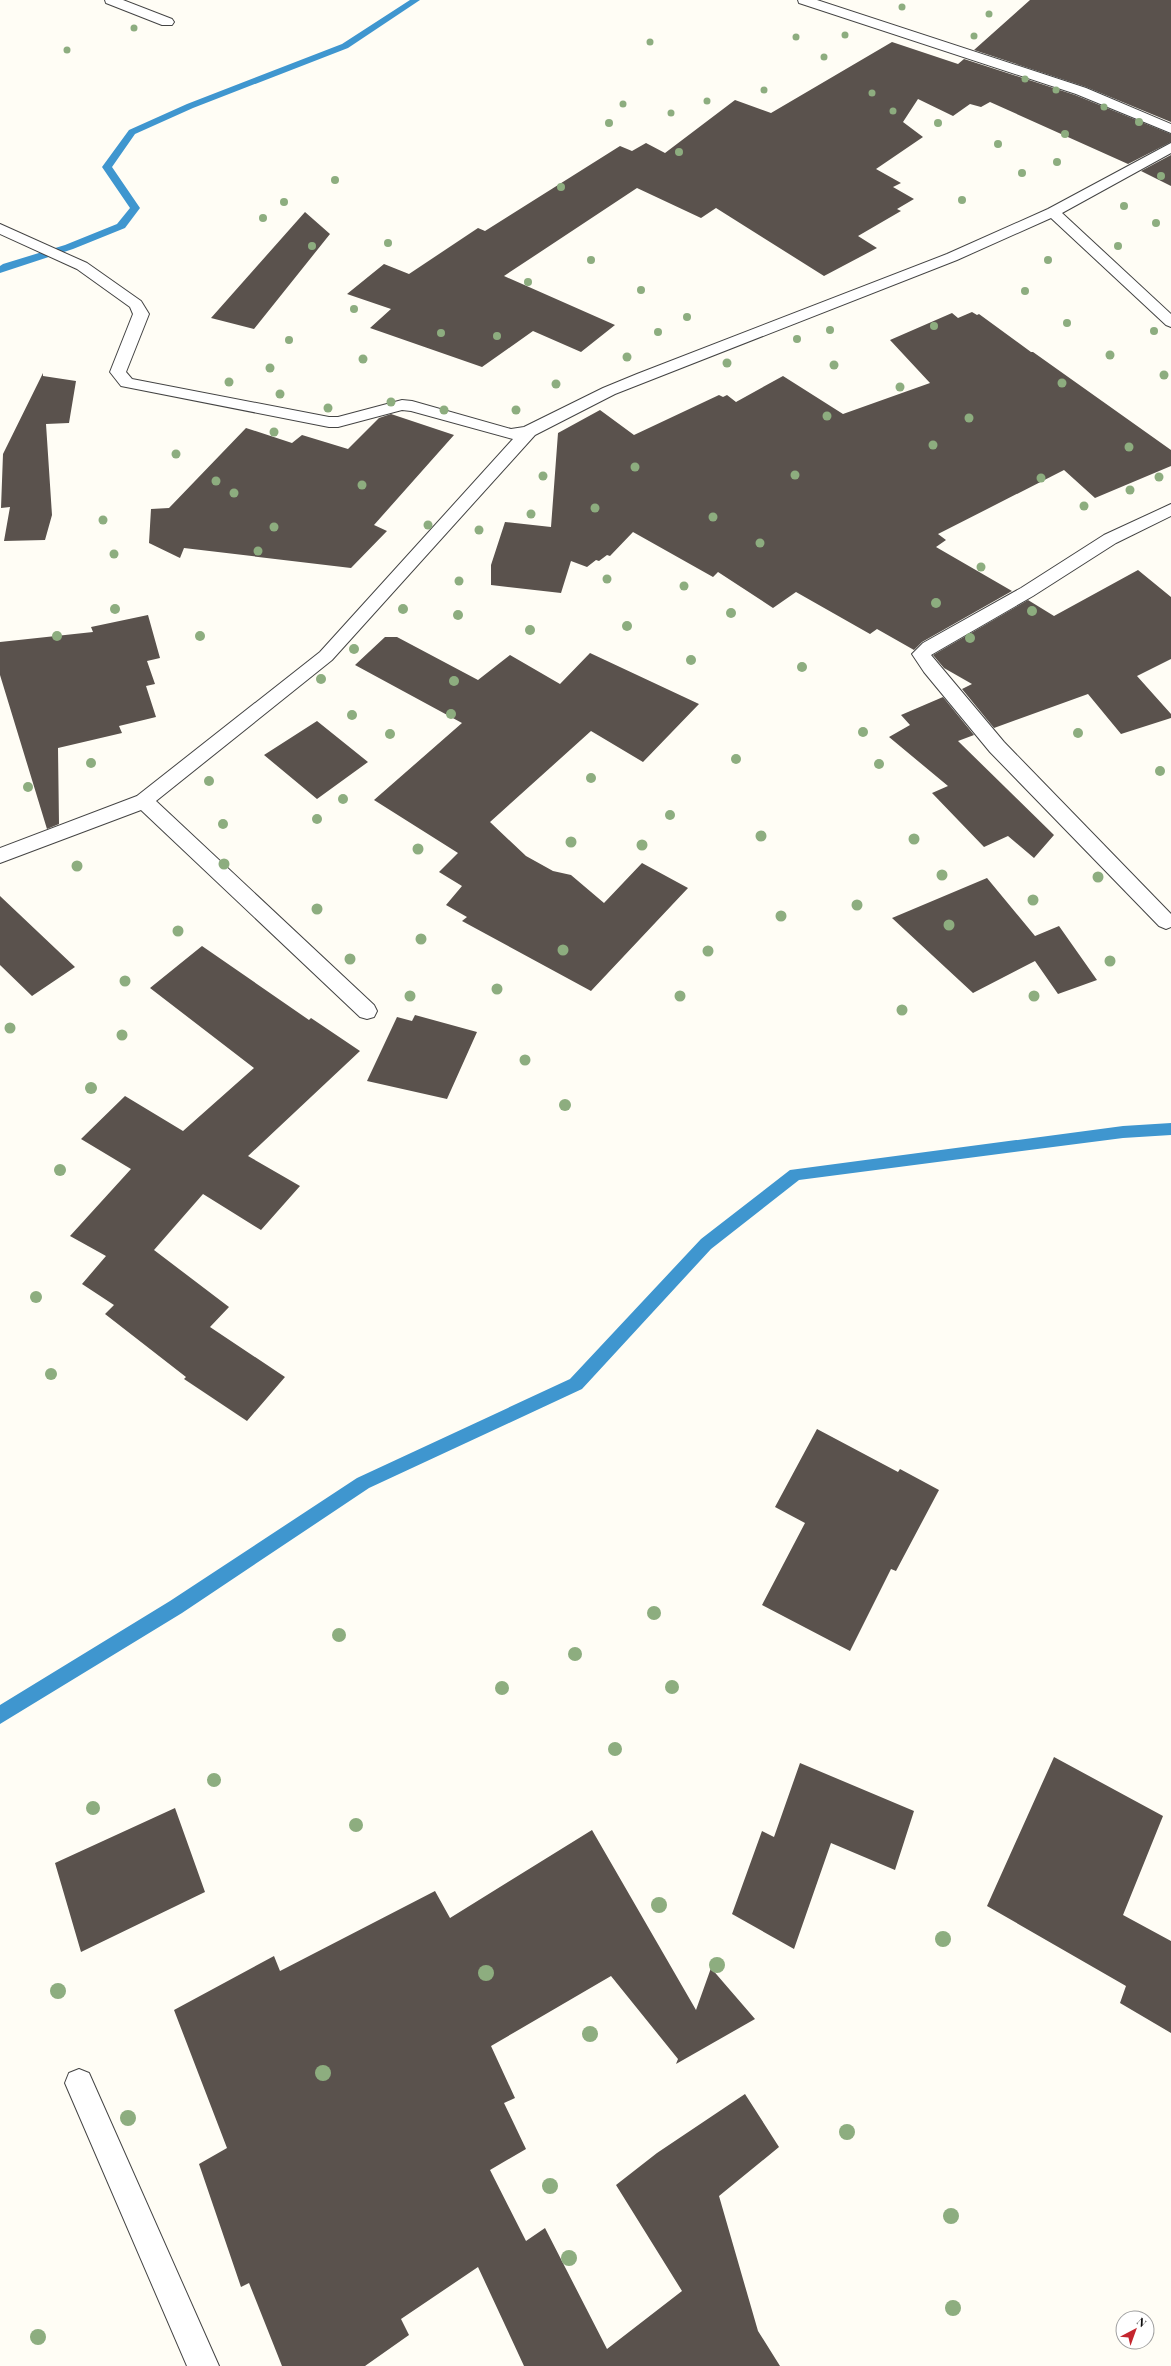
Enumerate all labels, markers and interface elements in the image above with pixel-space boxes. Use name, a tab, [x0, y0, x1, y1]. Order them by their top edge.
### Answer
north arrow	[1115, 2310, 1155, 2350]
text: N	[1134, 2314, 1150, 2330]

